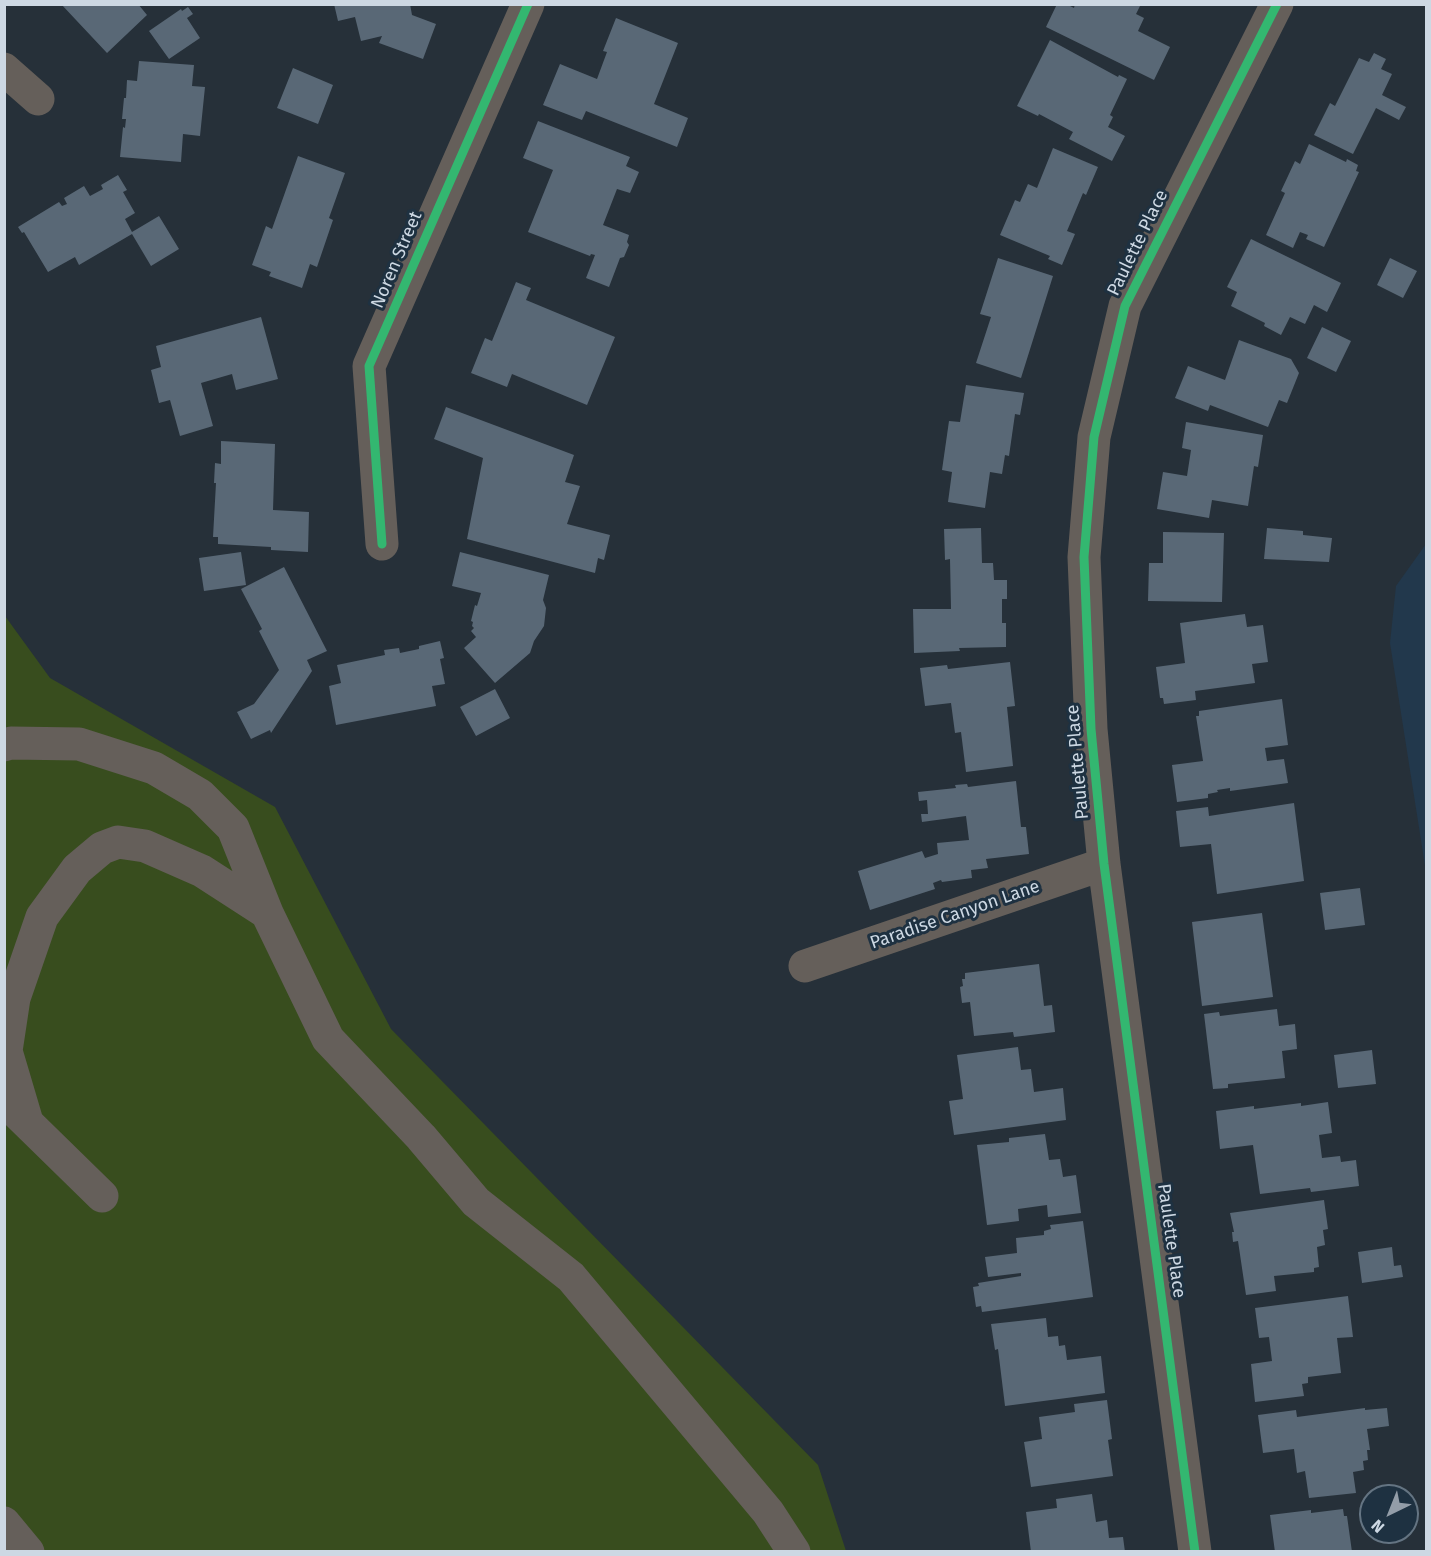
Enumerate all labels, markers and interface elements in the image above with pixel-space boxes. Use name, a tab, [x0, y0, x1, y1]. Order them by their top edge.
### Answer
street label: Paulette Place	[1103, 186, 1173, 300]
street label: Noren Street	[367, 208, 427, 312]
street label: Paulette Place	[1062, 704, 1094, 820]
street label: Paradise Canyon Lane	[867, 876, 1043, 954]
street label: Paulette Place	[1152, 1182, 1190, 1300]
north arrow	[1359, 1484, 1419, 1544]
text: N	[1367, 1516, 1388, 1537]

